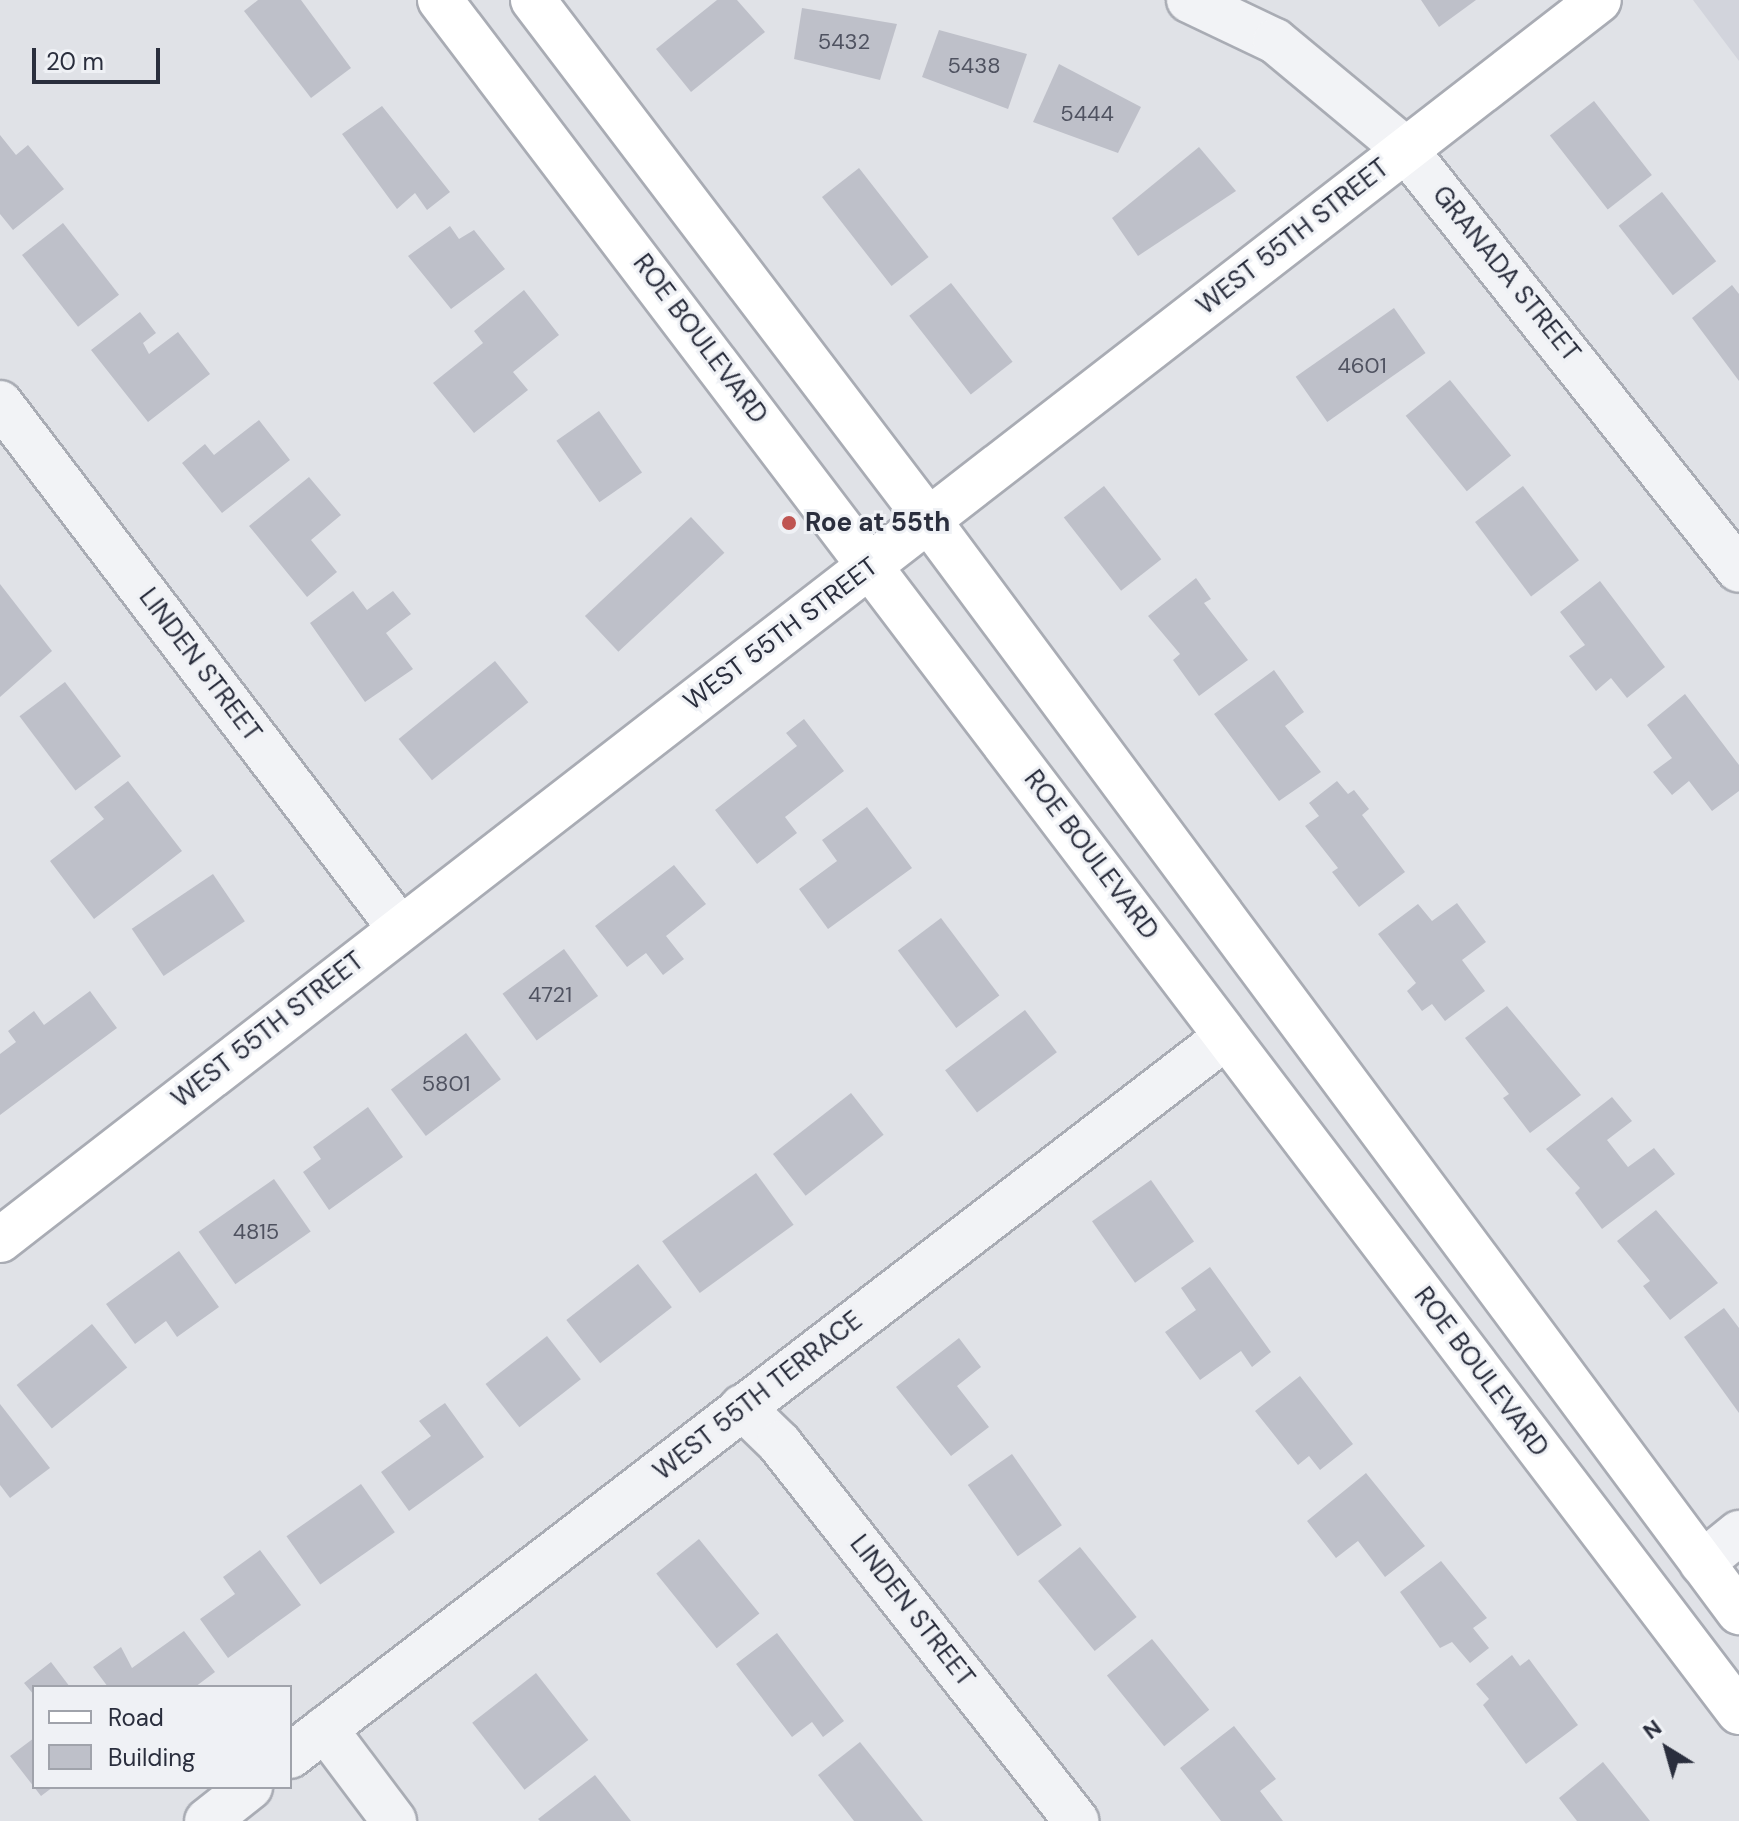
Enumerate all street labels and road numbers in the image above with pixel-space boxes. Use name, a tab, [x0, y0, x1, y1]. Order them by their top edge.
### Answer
street label: WEST 55TH STREET	[1191, 152, 1395, 322]
street label: GRANADA STREET	[1426, 180, 1586, 368]
street label: ROE BOULEVARD	[626, 248, 774, 430]
street label: WEST 55TH STREET	[678, 551, 884, 717]
street label: LINDEN STREET	[132, 582, 268, 748]
street label: ROE BOULEVARD	[1017, 764, 1165, 946]
street label: WEST 55TH STREET	[166, 945, 370, 1115]
street label: ROE BOULEVARD	[1407, 1281, 1555, 1463]
street label: WEST 55TH TERRACE	[647, 1305, 869, 1487]
street label: LINDEN STREET	[843, 1529, 981, 1693]

